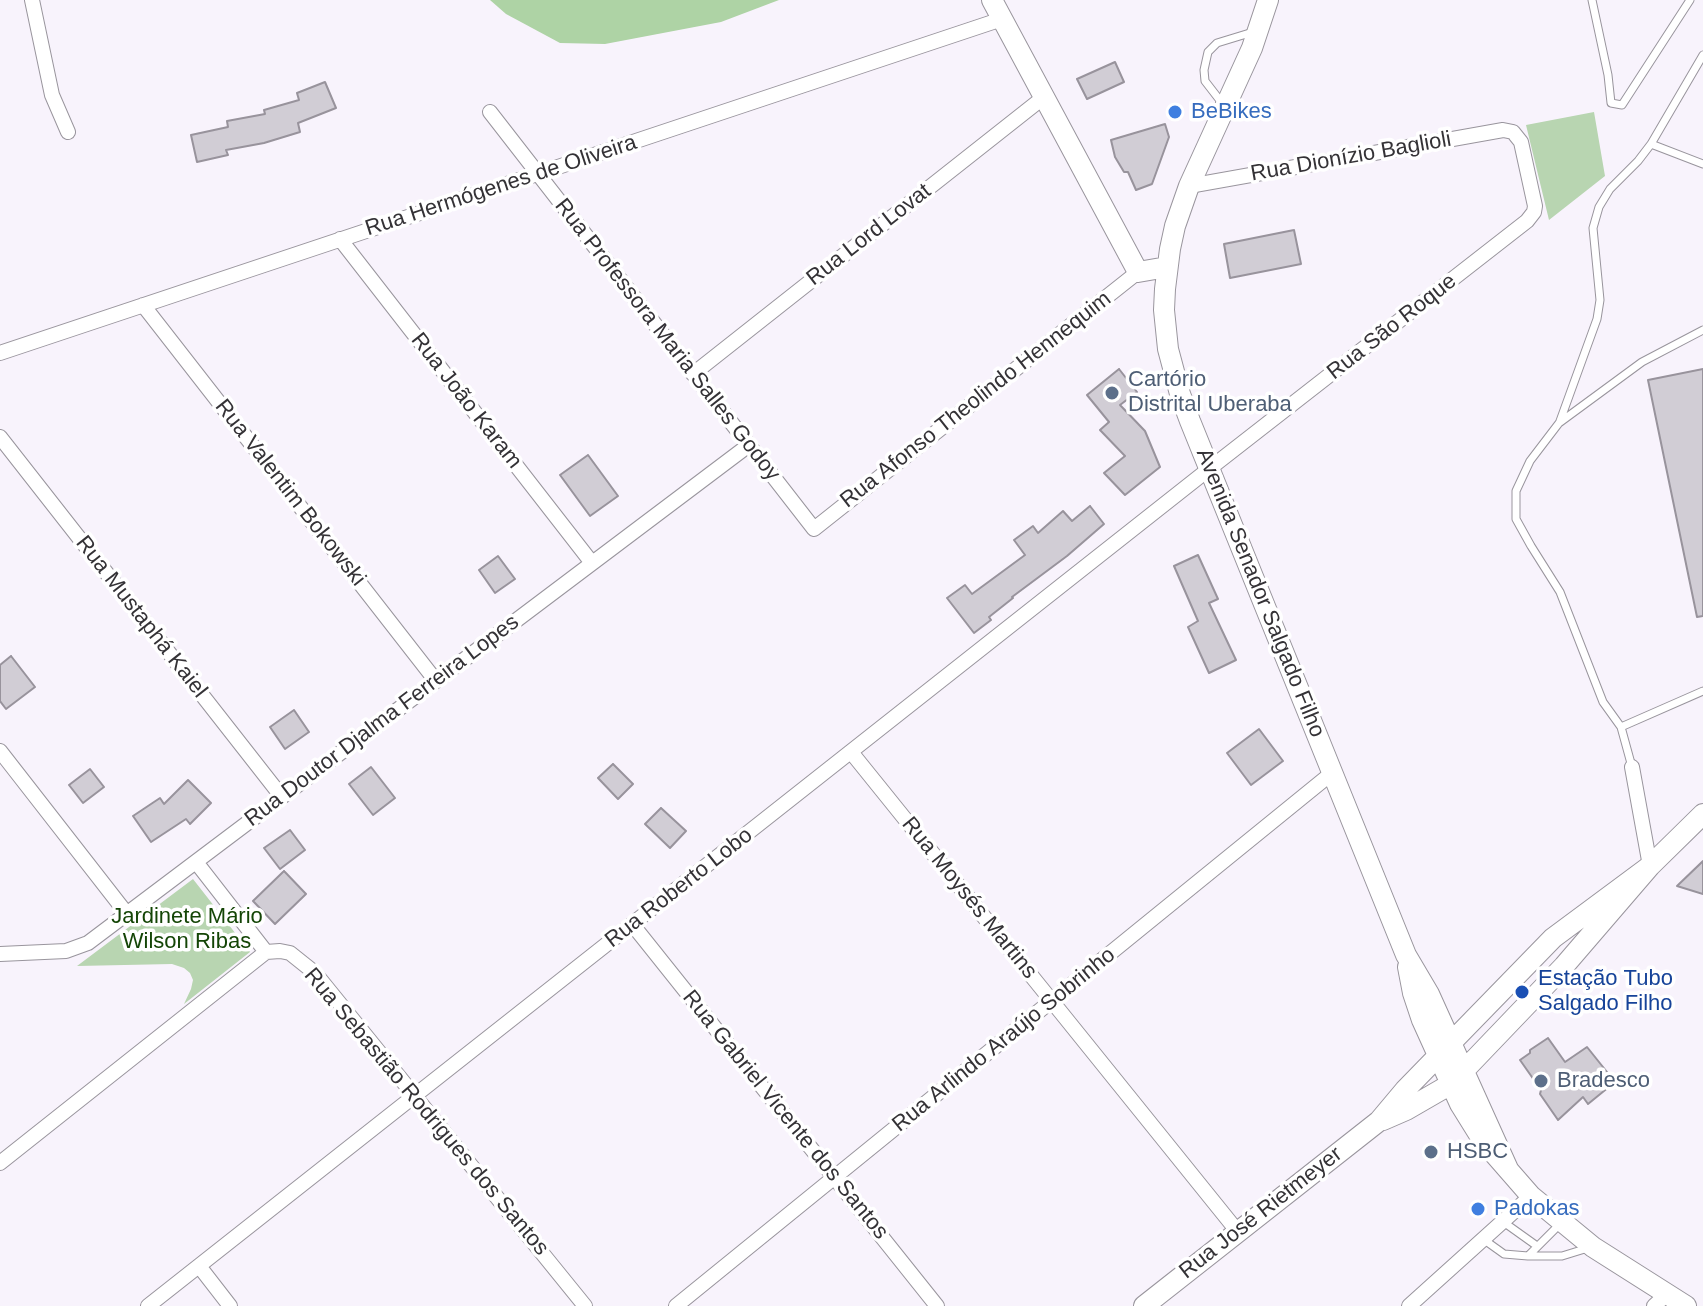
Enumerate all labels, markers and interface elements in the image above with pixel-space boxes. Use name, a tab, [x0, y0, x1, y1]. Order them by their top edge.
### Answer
place label: BeBikes	[1191, 99, 1272, 125]
marker: BeBikes	[1166, 103, 1184, 121]
street label: Rua Dionízio Baglioli	[1249, 126, 1453, 188]
street label: Rua Hermógenes de Oliveira	[362, 130, 640, 242]
street label: Rua Lord Lovat	[802, 178, 936, 292]
street label: Rua Professora Maria Salles Godoy	[549, 194, 785, 486]
street label: Rua São Roque	[1322, 268, 1462, 386]
street label: Rua Afonso Theolindo Hennequim	[835, 286, 1117, 514]
street label: Rua João Karam	[405, 328, 527, 474]
place label: Cartório Distrital Uberaba	[1128, 367, 1292, 418]
marker: Cartório Distrital Uberaba	[1103, 384, 1121, 402]
street label: Rua Valentim Bokowski	[209, 394, 371, 592]
street label: Avenida Senador Salgado Filho	[1190, 445, 1330, 741]
street label: Rua Mustaphá Kaiel	[70, 531, 212, 703]
street label: Rua Doutor Djalma Ferreira Lopes	[240, 609, 524, 833]
street label: Rua Moysés Martins	[896, 812, 1042, 984]
street label: Rua Roberto Lobo	[600, 822, 758, 954]
park label: Jardinete Mário Wilson Ribas	[111, 904, 263, 956]
street label: Rua Arlindo Araújo Sobrinho	[887, 942, 1121, 1138]
street label: Rua Sebastião Rodrigues dos Santos	[298, 963, 554, 1261]
place label: Estação Tubo Salgado Filho	[1538, 966, 1673, 1018]
marker: Estação Tubo Salgado Filho	[1513, 983, 1531, 1001]
street label: Rua Gabriel Vicente dos Santos	[676, 985, 894, 1245]
place label: Bradesco	[1557, 1068, 1650, 1094]
marker: Bradesco	[1532, 1072, 1550, 1090]
place label: HSBC	[1447, 1139, 1508, 1165]
street label: Rua José Rietmeyer	[1174, 1141, 1348, 1285]
marker: HSBC	[1422, 1143, 1440, 1161]
place label: Padokas	[1494, 1196, 1580, 1222]
marker: Padokas	[1469, 1200, 1487, 1218]

